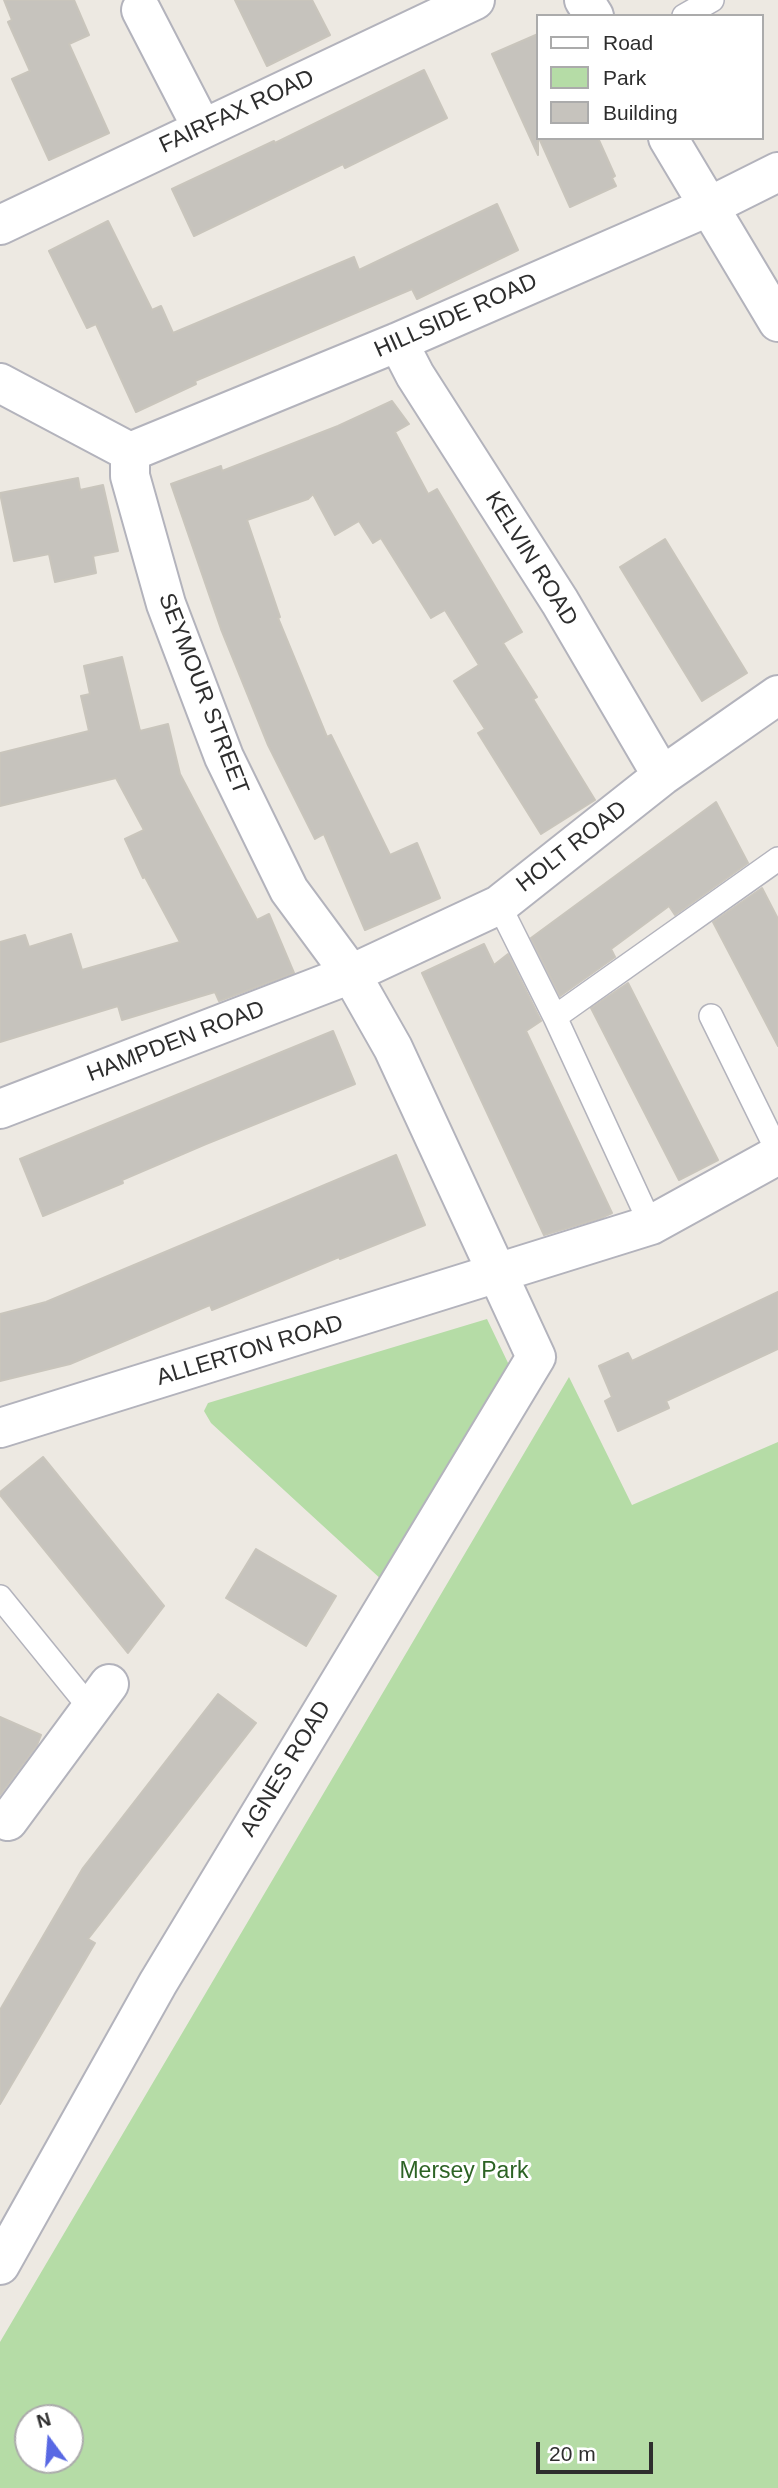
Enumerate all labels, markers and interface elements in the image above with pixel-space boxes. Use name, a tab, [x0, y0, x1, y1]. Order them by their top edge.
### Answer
legend	[536, 14, 764, 140]
text: Road	[603, 31, 653, 54]
street label: FAIRFAX ROAD	[155, 64, 319, 160]
text: Park	[603, 66, 646, 89]
text: Building	[603, 101, 678, 124]
street label: HILLSIDE ROAD	[370, 268, 542, 364]
street label: KELVIN ROAD	[479, 487, 583, 631]
street label: SEYMOUR STREET	[152, 589, 254, 799]
street label: HOLT ROAD	[511, 795, 633, 899]
street label: HAMPDEN ROAD	[83, 995, 269, 1089]
street label: ALLERTON ROAD	[153, 1310, 347, 1392]
street label: AGNES ROAD	[235, 1696, 337, 1842]
park label: Mersey Park	[399, 2158, 529, 2186]
north arrow	[14, 2404, 84, 2474]
text: N	[34, 2408, 53, 2432]
scale bar	[540, 2428, 657, 2472]
text: 20 m	[549, 2442, 596, 2465]

